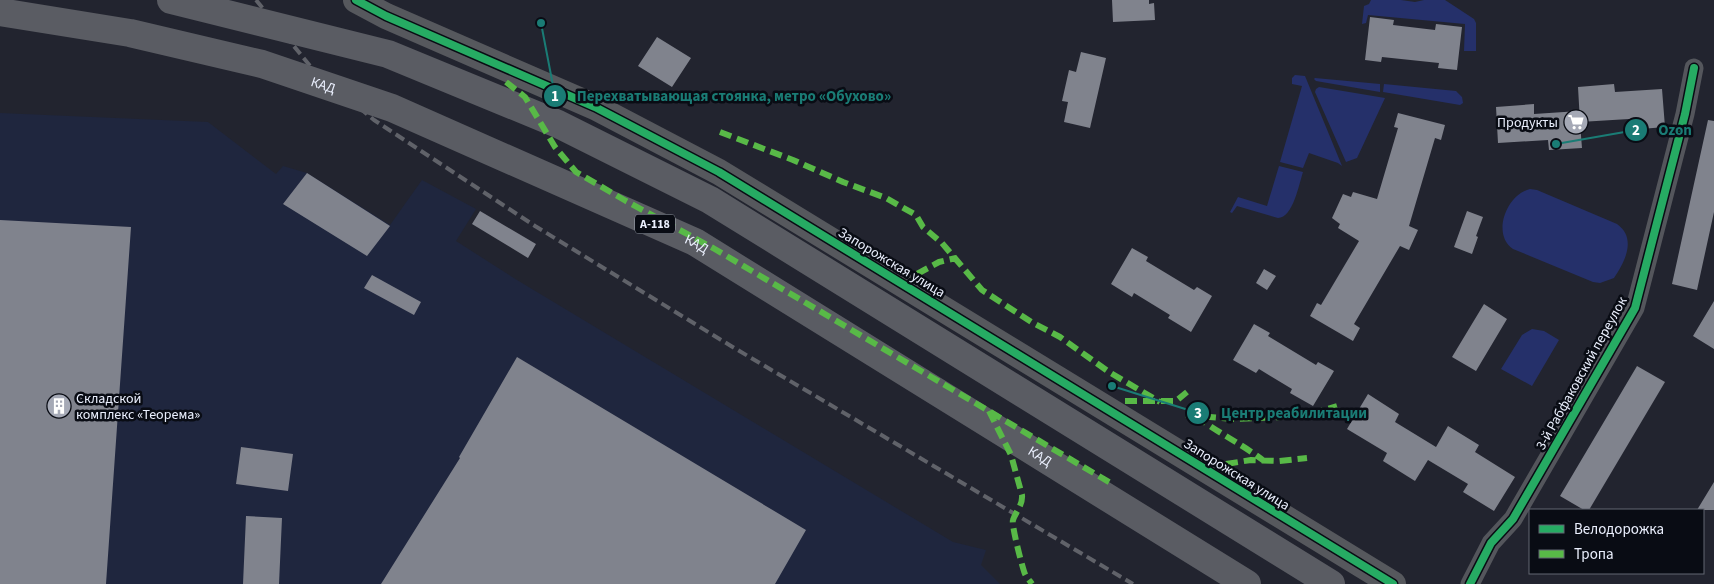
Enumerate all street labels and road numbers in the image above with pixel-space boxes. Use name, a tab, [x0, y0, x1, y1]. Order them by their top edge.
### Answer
street label: КАД	[308, 72, 338, 99]
road number: А-118	[635, 214, 675, 233]
street label: Запорожская улица	[834, 223, 949, 303]
street label: КАД	[681, 230, 712, 259]
street label: 3-й Рабфаковский переулок	[1531, 293, 1632, 454]
street label: Запорожская улица	[1180, 434, 1293, 516]
street label: КАД	[1024, 442, 1056, 472]

